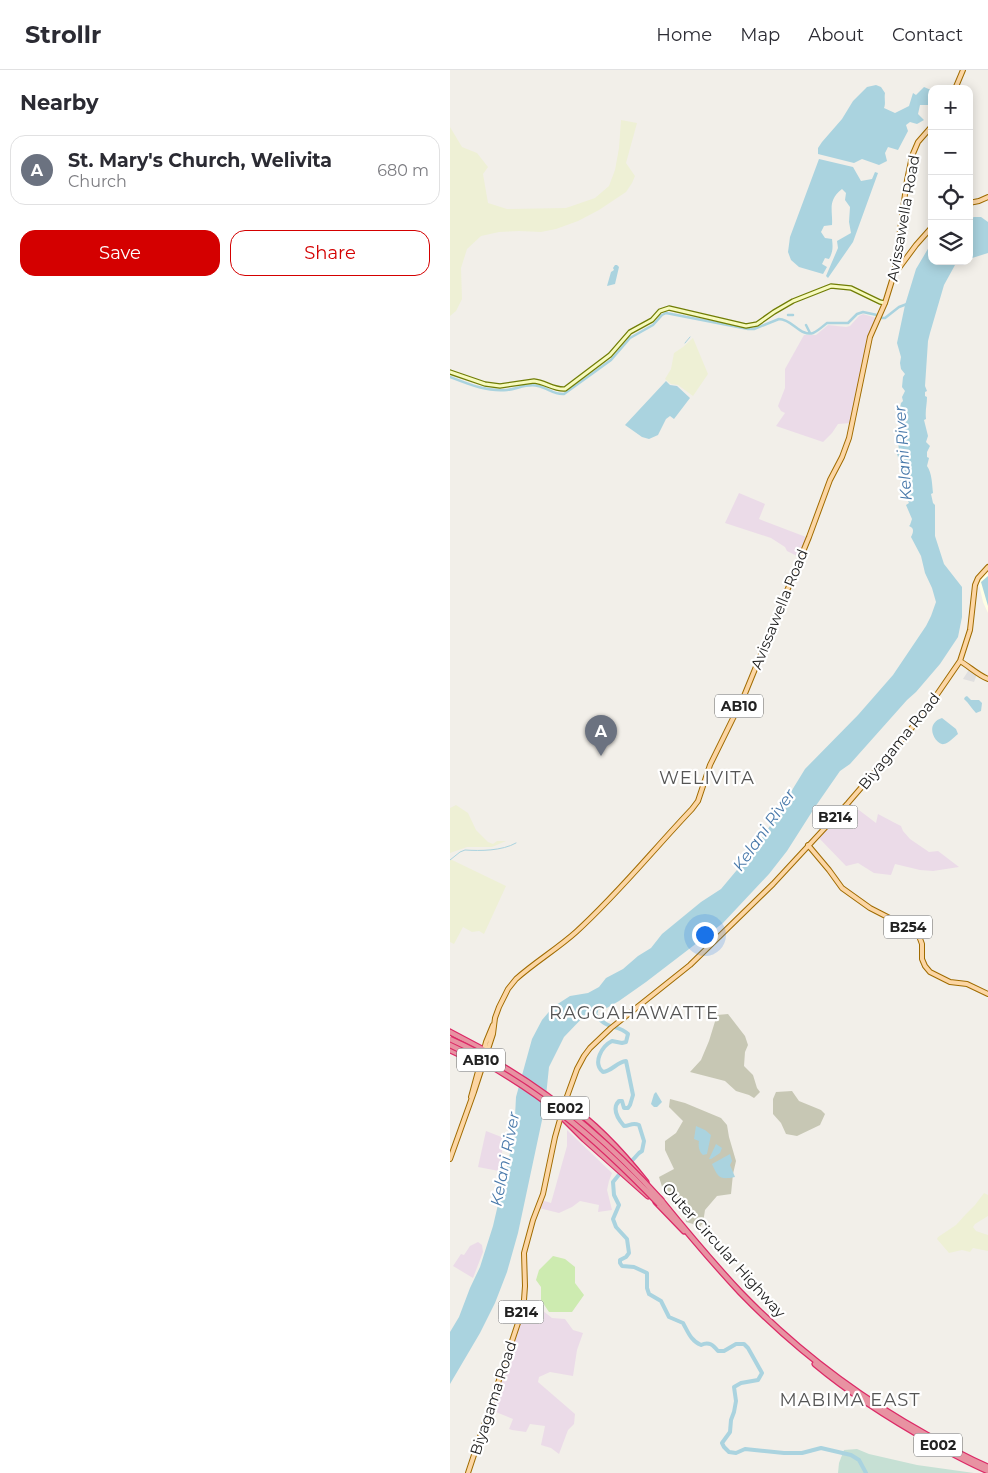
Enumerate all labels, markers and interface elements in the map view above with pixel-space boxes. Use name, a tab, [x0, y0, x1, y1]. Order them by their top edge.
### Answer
text: Strollr	[25, 20, 101, 49]
text: Home	[656, 24, 712, 46]
text: Map	[740, 24, 780, 46]
text: About	[808, 24, 864, 46]
text: Contact	[892, 24, 963, 46]
map controls	[928, 85, 973, 265]
button: +	[928, 85, 973, 130]
text: Nearby	[20, 90, 99, 115]
button: −	[928, 130, 973, 175]
text: St. Mary's Church, Welivita	[68, 149, 332, 172]
street label: Avissawella Road	[883, 153, 923, 283]
text: A	[31, 161, 43, 180]
text: 680 m	[377, 161, 429, 180]
text: Church	[68, 172, 127, 191]
button: locate	[928, 175, 973, 220]
button: layers	[928, 220, 973, 265]
button: Save	[20, 230, 220, 276]
button: Share	[230, 230, 430, 276]
water label: Kelani River	[890, 404, 916, 501]
street label: Avissawella Road	[746, 546, 812, 672]
street label: Biyagama Road	[854, 689, 944, 793]
road number: AB10	[715, 694, 763, 718]
pin: A	[585, 715, 617, 756]
district label: WELIVITA	[659, 767, 755, 789]
water label: Kelani River	[729, 785, 800, 875]
road number: B214	[812, 806, 858, 829]
road number: B254	[884, 916, 932, 939]
your location	[692, 922, 718, 948]
district label: RAGGAHAWATTE	[549, 1002, 719, 1024]
road number: AB10	[457, 1048, 505, 1072]
road number: E002	[541, 1096, 589, 1120]
water label: Kelani River	[487, 1110, 524, 1208]
street label: Outer Circular Highway	[658, 1178, 790, 1322]
road number: B214	[498, 1300, 544, 1324]
street label: Biyagama Road	[466, 1338, 520, 1458]
district label: MABIMA EAST	[779, 1389, 921, 1411]
road number: E002	[914, 1434, 962, 1456]

